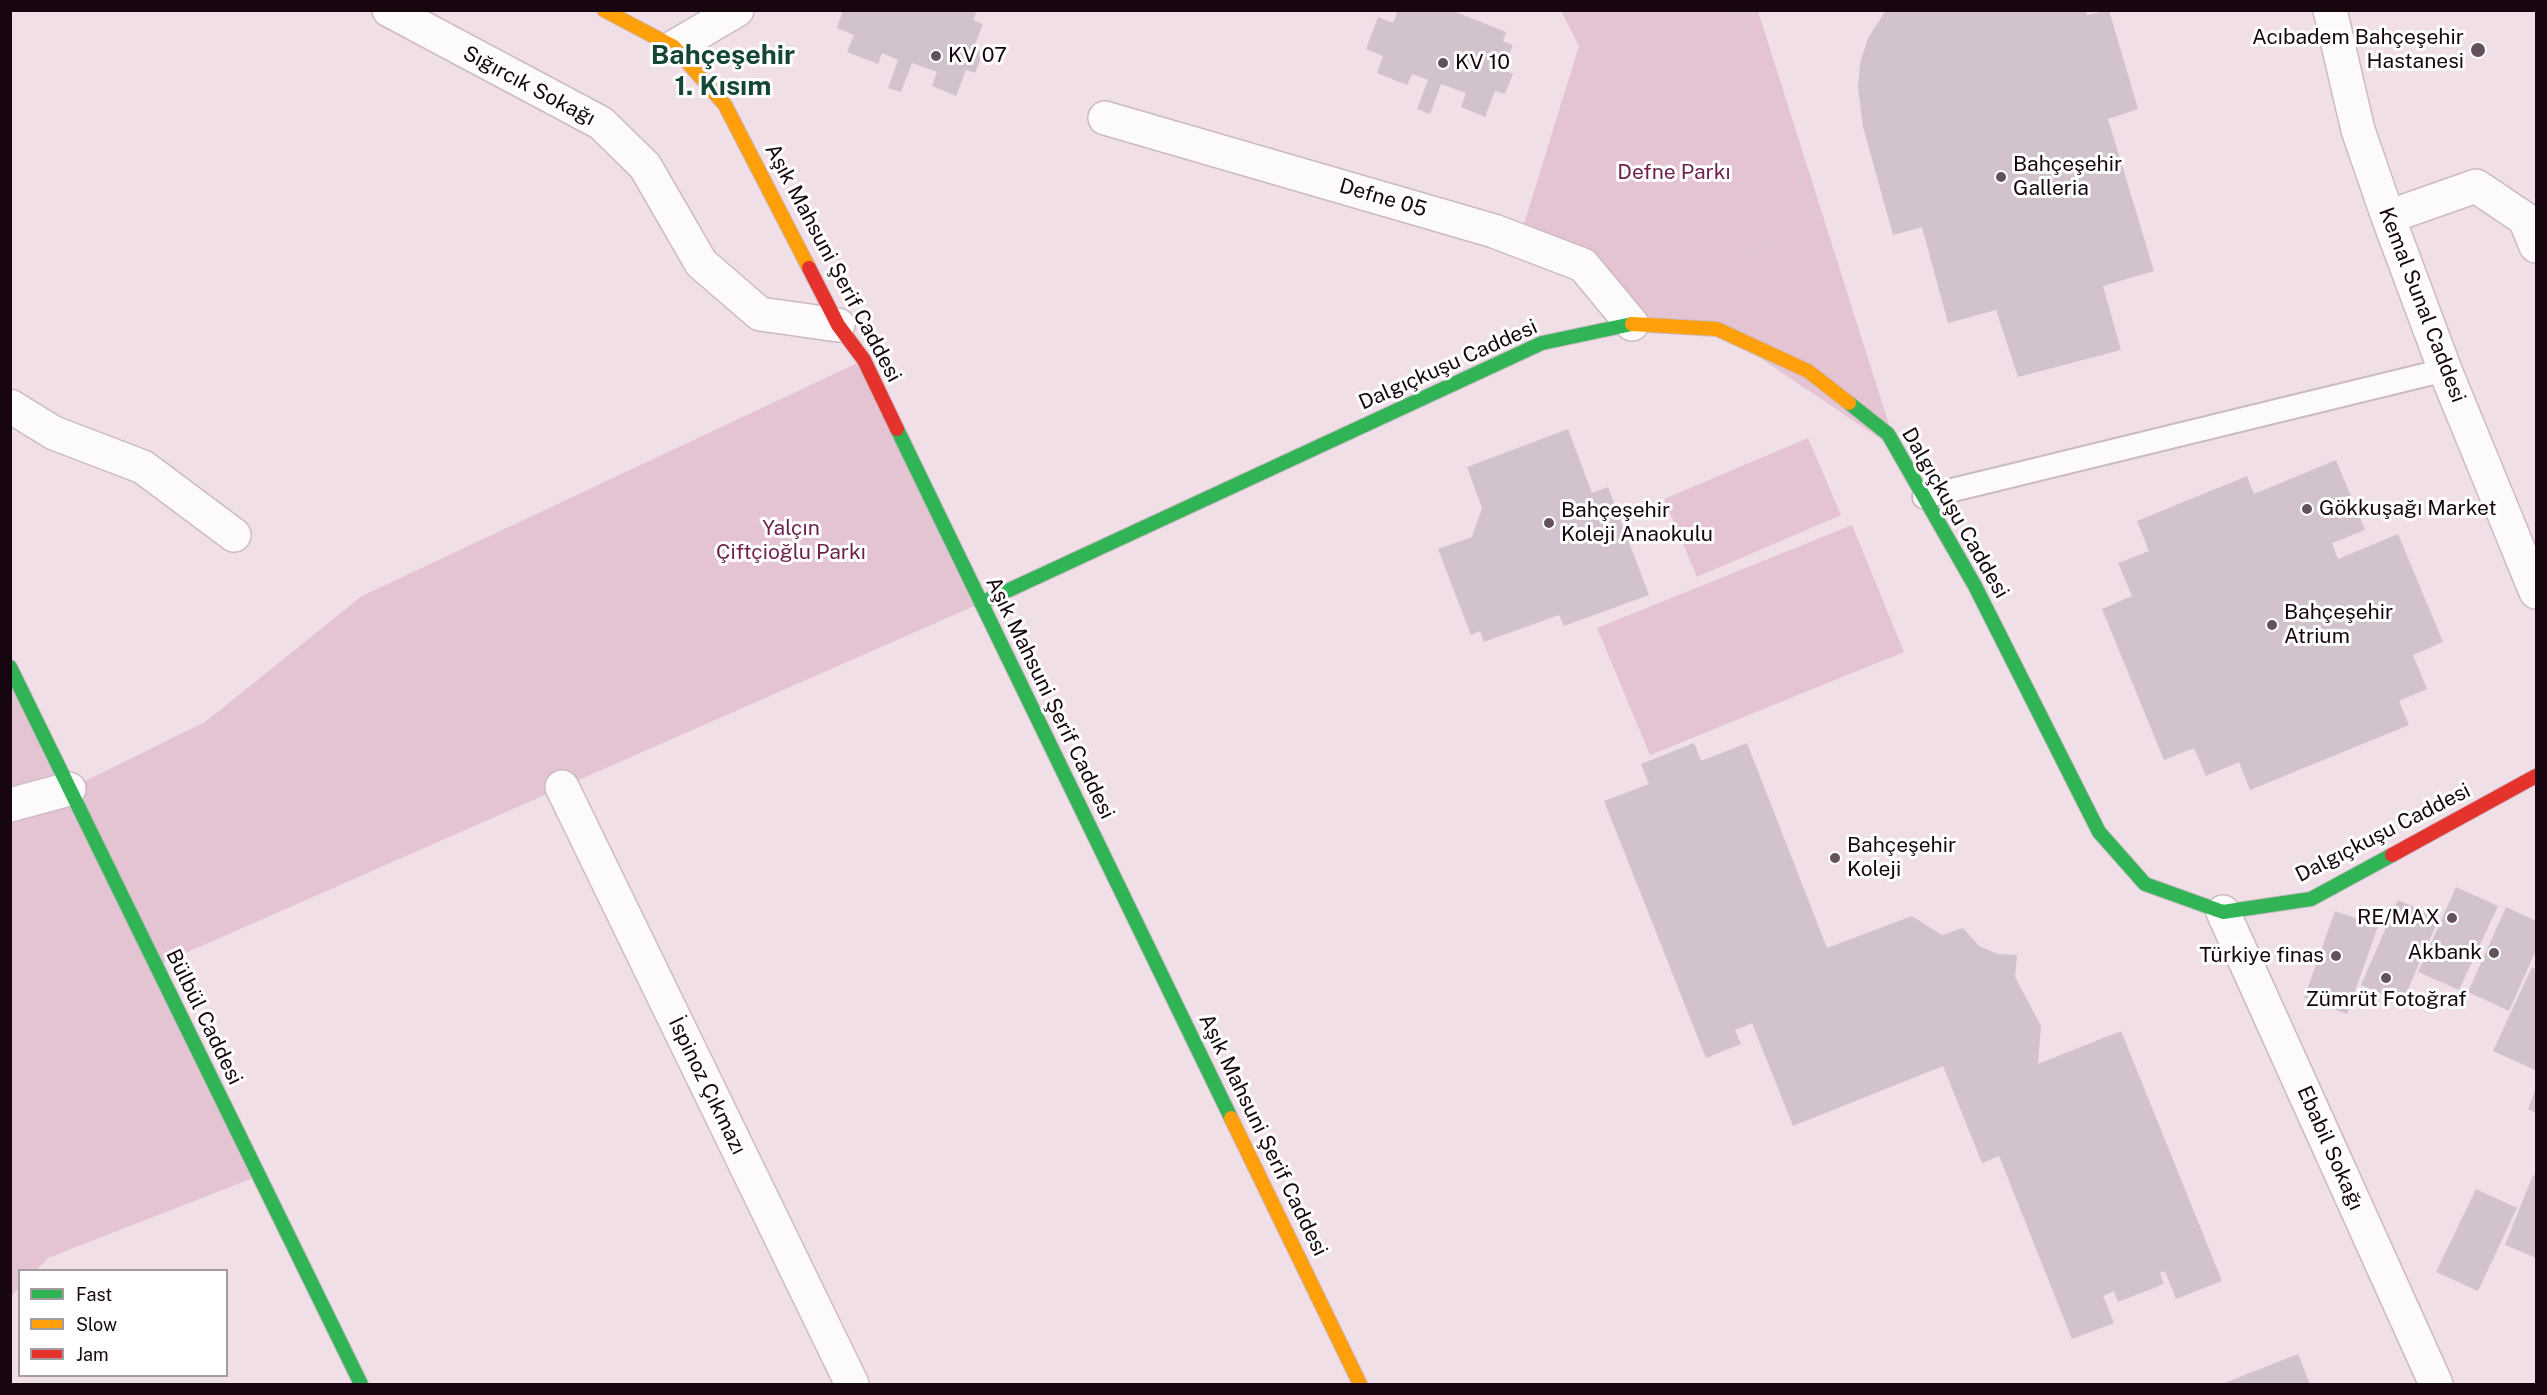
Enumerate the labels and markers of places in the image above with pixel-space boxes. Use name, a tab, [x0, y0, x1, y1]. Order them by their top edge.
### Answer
place label: Acıbadem Bahçeşehir Hastanesi	[2252, 25, 2464, 75]
marker: Acıbadem Bahçeşehir Hastanesi	[2469, 41, 2487, 59]
place label: KV 07	[948, 43, 1007, 69]
marker: KV 07	[929, 49, 943, 63]
place label: KV 10	[1455, 50, 1510, 76]
marker: KV 10	[1436, 56, 1450, 70]
place label: Bahçeşehir Galleria	[2013, 152, 2122, 202]
marker: Bahçeşehir Galleria	[1994, 170, 2008, 184]
place label: Gökkuşağı Market	[2319, 496, 2497, 522]
place label: Bahçeşehir Koleji Anaokulu	[1561, 498, 1713, 548]
marker: Gökkuşağı Market	[2300, 502, 2314, 516]
marker: Bahçeşehir Koleji Anaokulu	[1542, 516, 1556, 530]
place label: Bahçeşehir Atrium	[2284, 600, 2393, 650]
marker: Bahçeşehir Atrium	[2265, 618, 2279, 632]
place label: Bahçeşehir Koleji	[1847, 833, 1956, 883]
marker: Bahçeşehir Koleji	[1828, 851, 1842, 865]
place label: RE/MAX	[2357, 905, 2440, 931]
marker: RE/MAX	[2445, 911, 2459, 925]
place label: Akbank	[2407, 940, 2482, 966]
place label: Türkiye finas	[2199, 943, 2324, 969]
marker: Akbank	[2487, 946, 2501, 960]
marker: Türkiye finas	[2329, 949, 2343, 963]
marker: Zümrüt Fotoğraf	[2379, 971, 2393, 985]
place label: Zümrüt Fotoğraf	[2305, 987, 2467, 1013]

